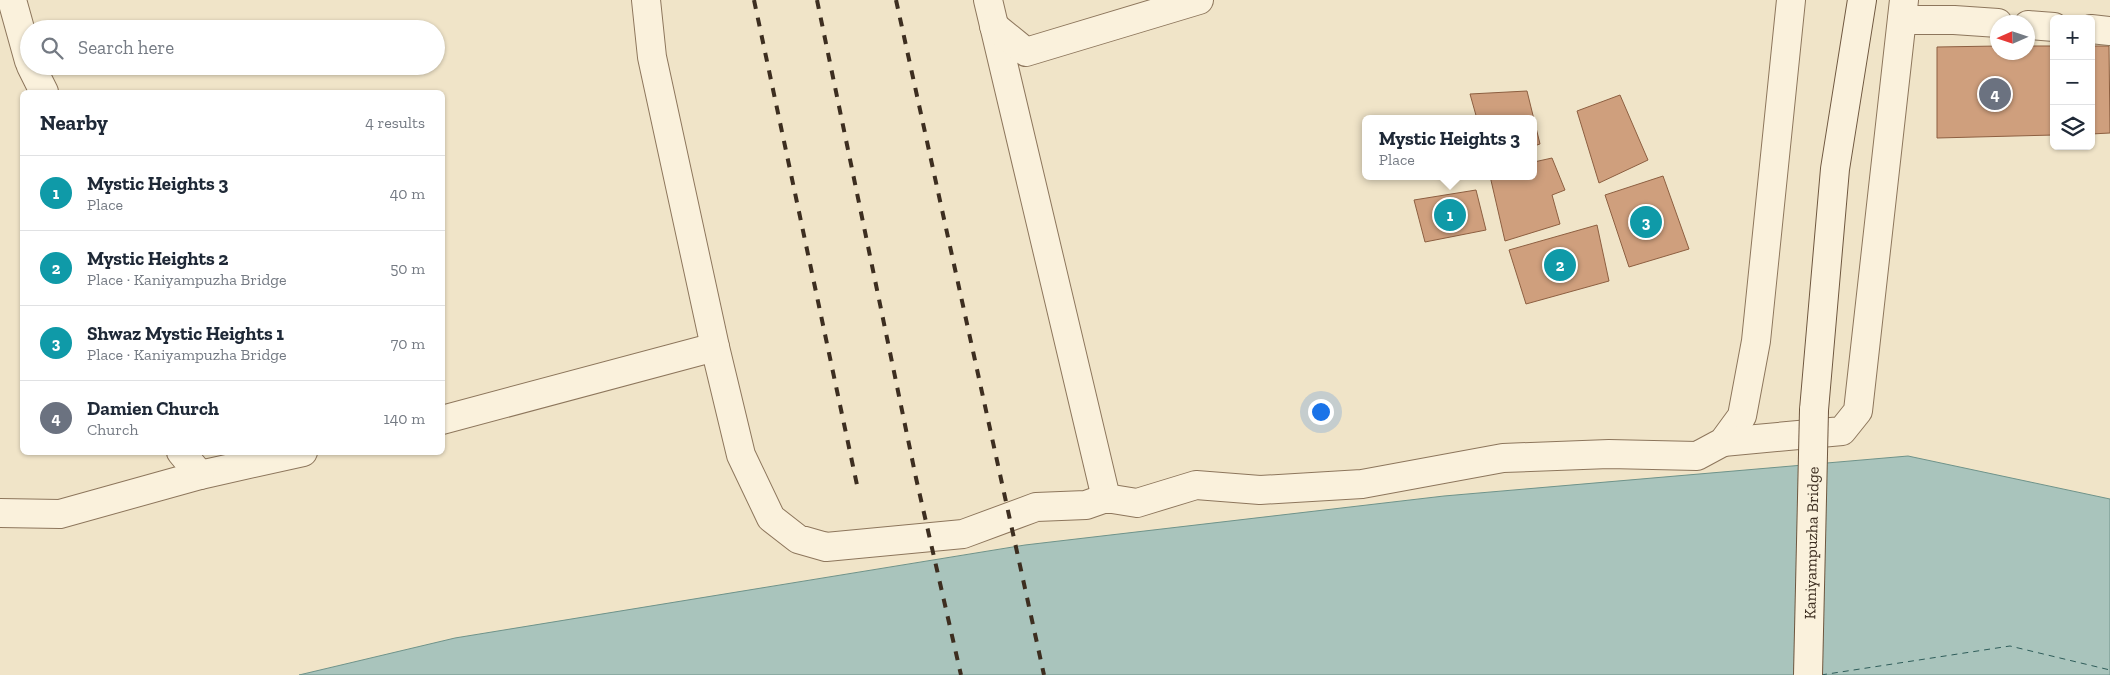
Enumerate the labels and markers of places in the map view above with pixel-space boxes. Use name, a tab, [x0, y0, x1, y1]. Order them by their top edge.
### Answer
pin: 4	[1979, 75, 2011, 113]
pin: 1	[1434, 196, 1466, 234]
pin: 3	[1630, 203, 1662, 241]
pin: 2	[1544, 246, 1576, 284]

